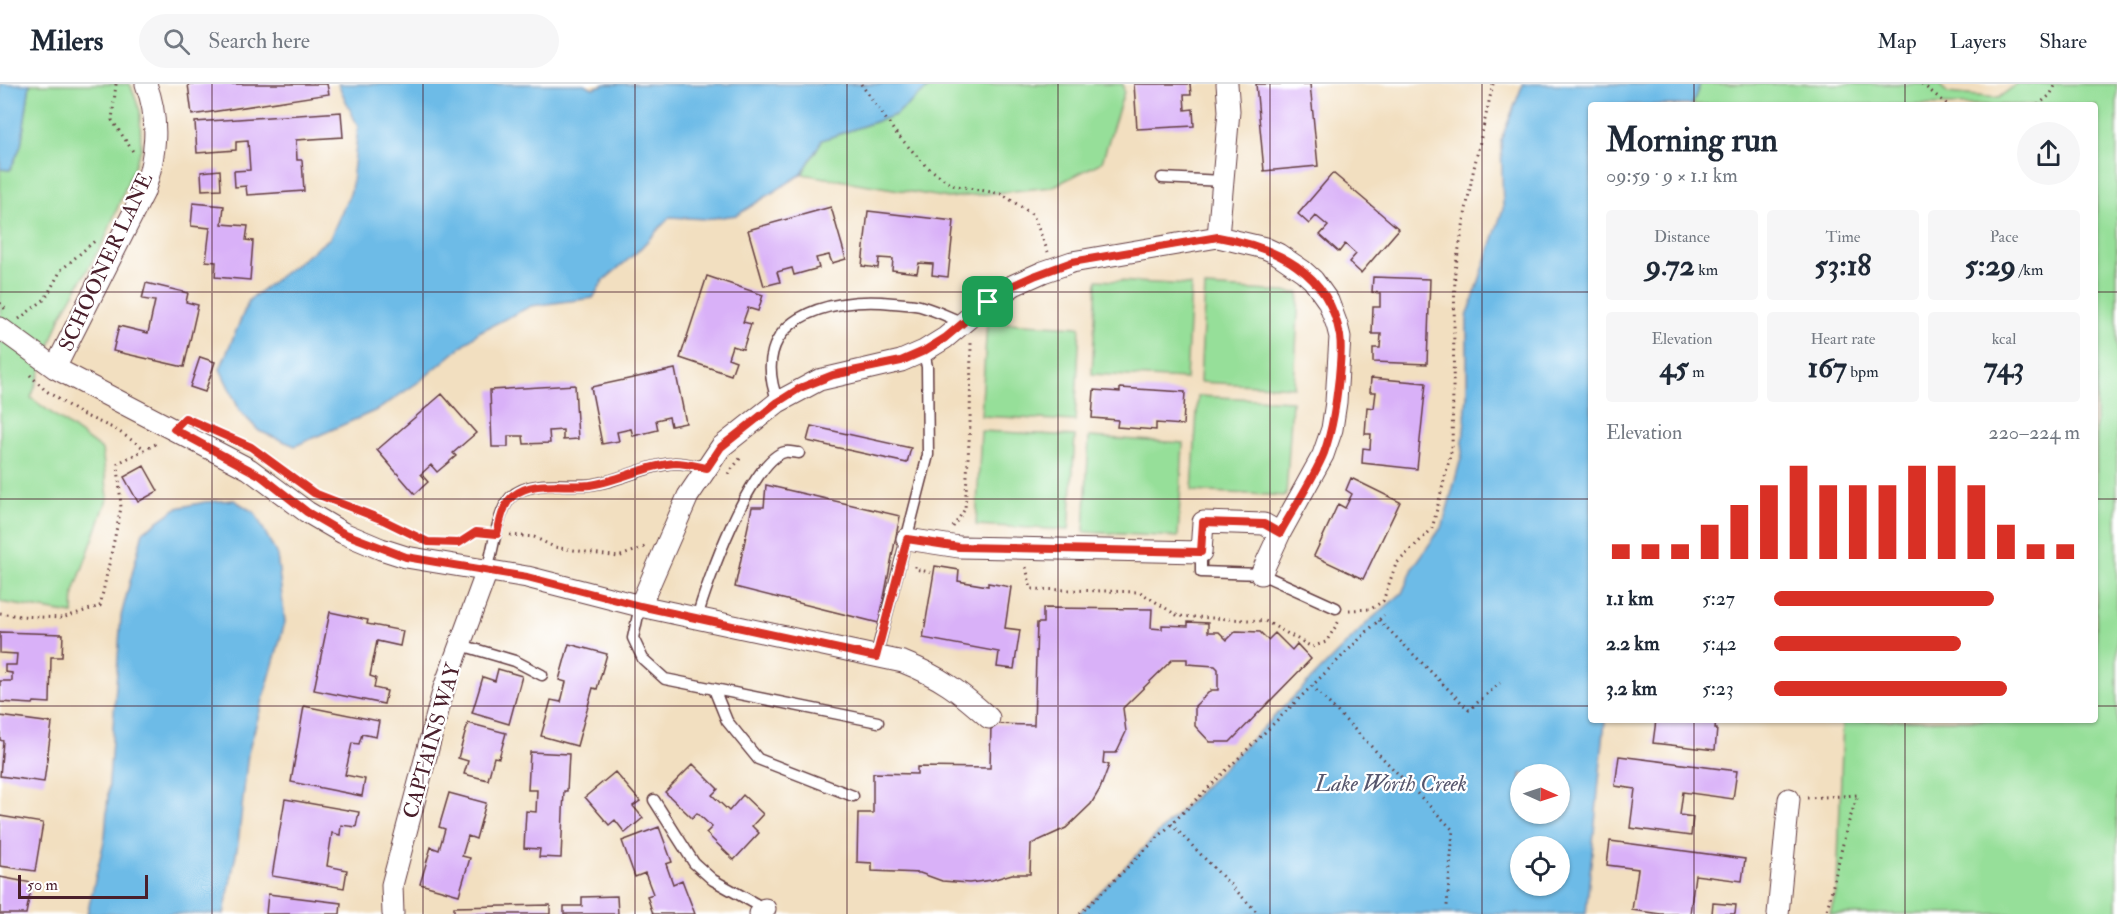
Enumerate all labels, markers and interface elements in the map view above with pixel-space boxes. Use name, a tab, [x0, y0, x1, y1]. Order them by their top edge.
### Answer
search box	[139, 14, 559, 68]
text: Milers	[30, 24, 103, 59]
icon: search	[160, 25, 193, 58]
text: Search here	[208, 27, 310, 55]
text: Map	[1877, 28, 1917, 55]
text: Layers	[1950, 28, 2006, 55]
text: Share	[2039, 28, 2087, 55]
text: Morning run	[1606, 120, 1778, 161]
button: share	[2017, 122, 2080, 185]
text: 09:59 · 9 × 1.1 km	[1606, 163, 1738, 188]
street label: SCHOONER LANE	[53, 168, 159, 356]
text: Distance	[1654, 227, 1710, 247]
text: Time	[1826, 227, 1860, 247]
text: Pace	[1990, 227, 2018, 247]
text: 9.72	[1646, 247, 1695, 284]
text: 53:18	[1815, 247, 1871, 284]
text: 5:29	[1965, 247, 2016, 284]
text: km	[1695, 260, 1718, 280]
text: /km	[2016, 260, 2043, 280]
pin	[962, 276, 1013, 327]
icon: arrive	[971, 285, 1004, 318]
text: Elevation	[1652, 329, 1712, 349]
text: Heart rate	[1810, 329, 1876, 349]
text: kcal	[1992, 329, 2016, 349]
text: 45	[1659, 349, 1689, 386]
text: 167	[1807, 349, 1847, 386]
text: 743	[1984, 349, 2024, 386]
text: m	[1689, 362, 1705, 382]
text: bpm	[1847, 362, 1879, 382]
text: Elevation	[1606, 420, 1682, 445]
text: 220–224 m	[1989, 420, 2080, 445]
text: 1.1 km	[1606, 586, 1653, 611]
text: 5:27	[1702, 586, 1735, 611]
text: 2.2 km	[1606, 631, 1659, 656]
text: 5:42	[1702, 631, 1737, 656]
street label: CAPTAINS WAY	[397, 660, 467, 822]
text: 3.2 km	[1606, 676, 1657, 701]
text: 5:23	[1702, 676, 1734, 701]
north arrow	[1510, 764, 1570, 824]
map controls	[1510, 764, 1570, 896]
water label: Lake Worth Creek	[1314, 770, 1467, 798]
button: locate	[1510, 836, 1570, 896]
scale bar	[18, 872, 148, 900]
text: 50 m	[27, 875, 58, 895]

